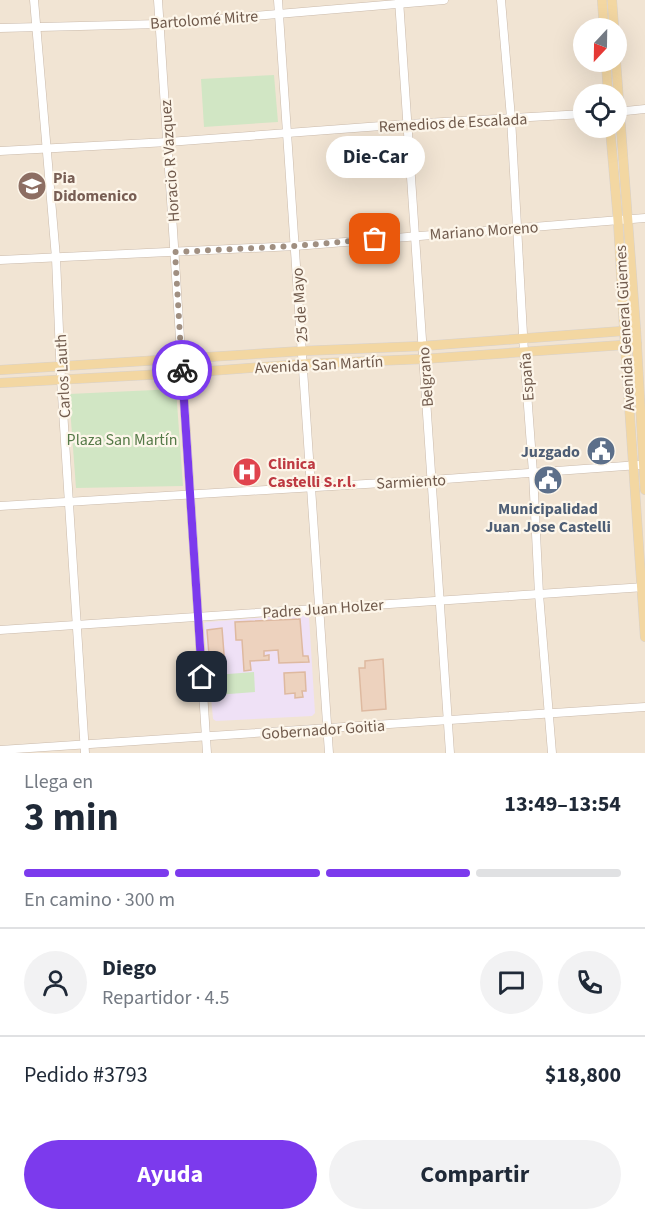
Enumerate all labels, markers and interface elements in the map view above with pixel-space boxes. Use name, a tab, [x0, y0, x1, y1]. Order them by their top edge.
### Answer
street label: Bartolomé Mitre	[149, 5, 259, 35]
north arrow	[573, 18, 627, 72]
map controls	[573, 18, 627, 138]
button: locate	[573, 84, 627, 138]
street label: Horacio R Vazquez	[155, 99, 185, 223]
street label: Remedios de Escalada	[378, 108, 528, 138]
callout: Die-Car	[326, 137, 424, 179]
text: Die-Car	[343, 143, 408, 171]
place label: Pia Didomenico	[53, 167, 137, 207]
school or university icon: Pia Didomenico	[16, 170, 48, 202]
pin	[349, 213, 400, 264]
street label: Mariano Moreno	[429, 216, 539, 246]
icon: bag	[358, 222, 391, 255]
street label: Avenida General Güemes	[610, 244, 640, 412]
street label: 25 de Mayo	[286, 267, 314, 343]
street label: Carlos Lauth	[50, 333, 76, 418]
courier	[152, 340, 212, 400]
street label: Belgrano	[413, 346, 439, 408]
street label: Avenida San Martín	[254, 351, 384, 379]
street label: España	[514, 352, 540, 402]
icon: bike	[166, 354, 199, 387]
park label: Plaza San Martín	[67, 429, 177, 451]
public building icon: Juzgado	[585, 435, 617, 467]
place label: Juzgado	[521, 441, 580, 463]
place label: Clinica Castelli S.r.l.	[268, 453, 356, 493]
hospital icon: Clinica Castelli S.r.l.	[231, 456, 263, 488]
public building icon: Municipalidad Juan Jose Castelli	[532, 464, 564, 496]
street label: Sarmiento	[376, 469, 447, 495]
place label: Municipalidad Juan Jose Castelli	[485, 498, 611, 538]
street label: Padre Juan Holzer	[262, 594, 385, 624]
pin	[176, 651, 227, 702]
icon: home	[185, 660, 218, 693]
street label: Gobernador Goitia	[261, 715, 386, 745]
text: Llega en	[24, 768, 93, 796]
text: 13:49–13:54	[504, 788, 621, 820]
text: 3 min	[24, 790, 119, 846]
text: En camino · 300 m	[24, 886, 175, 914]
button: person	[24, 951, 87, 1014]
button: chat	[480, 951, 543, 1014]
button: phone	[558, 951, 621, 1014]
text: Diego	[102, 952, 157, 984]
text: Repartidor · 4.5	[102, 984, 229, 1012]
text: Pedido #3793	[24, 1059, 148, 1091]
text: $18,800	[545, 1059, 621, 1091]
button: Ayuda	[24, 1140, 317, 1209]
button: Compartir	[329, 1140, 621, 1209]

